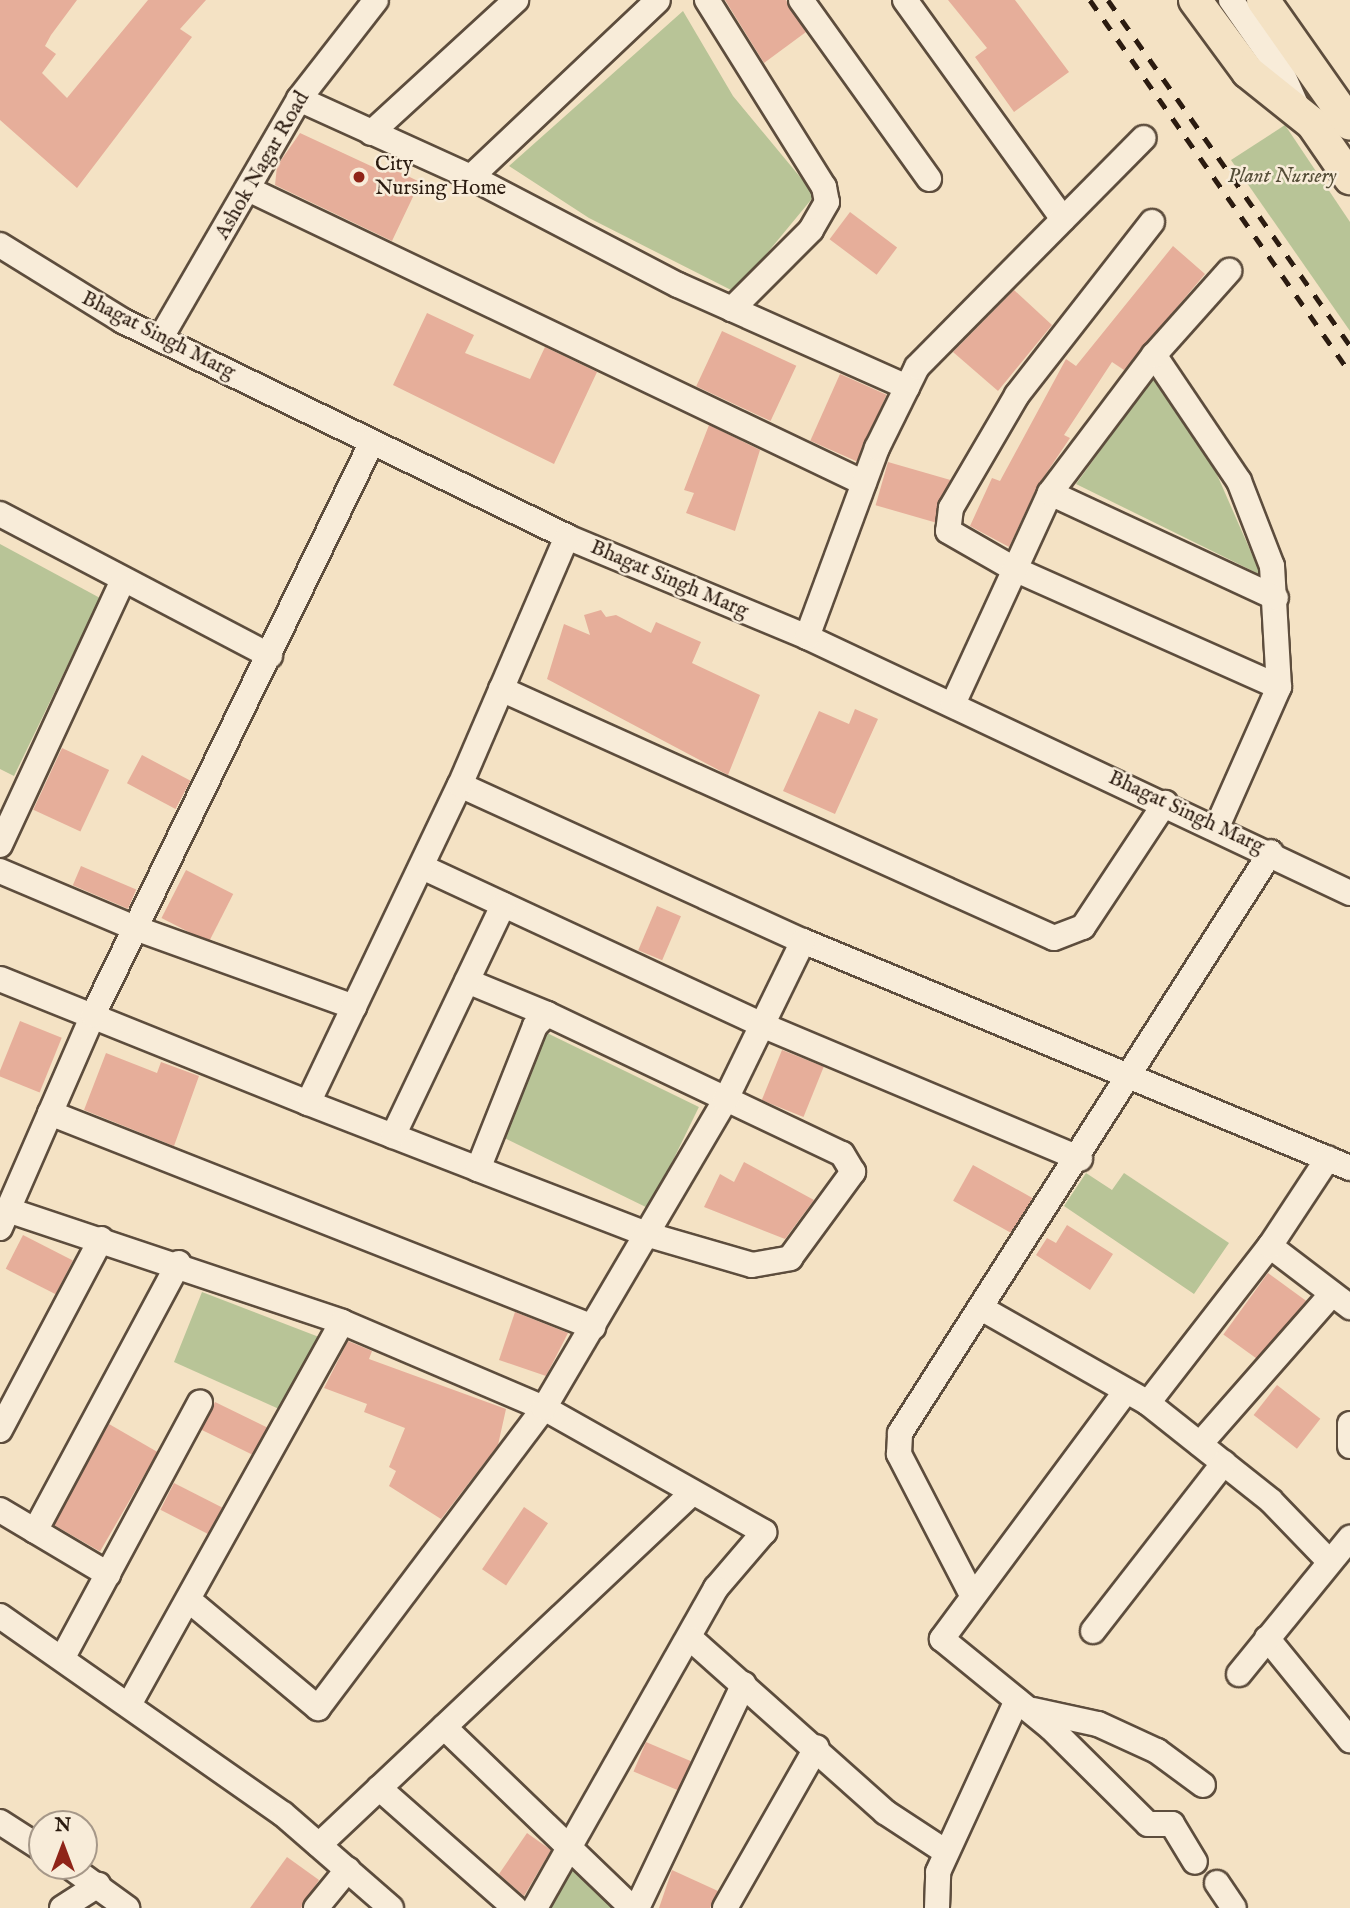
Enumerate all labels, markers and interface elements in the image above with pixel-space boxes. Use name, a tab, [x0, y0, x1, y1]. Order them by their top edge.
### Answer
street label: Ashok Nagar Road	[210, 88, 316, 244]
place label: City Nursing Home	[375, 152, 506, 202]
park label: Plant Nursery	[1228, 164, 1336, 190]
marker: City Nursing Home	[349, 167, 369, 187]
street label: Bhagat Singh Marg	[77, 286, 239, 386]
street label: Bhagat Singh Marg	[586, 535, 752, 625]
street label: Bhagat Singh Marg	[1104, 766, 1268, 860]
north arrow	[28, 1810, 98, 1880]
text: N	[55, 1814, 71, 1838]

